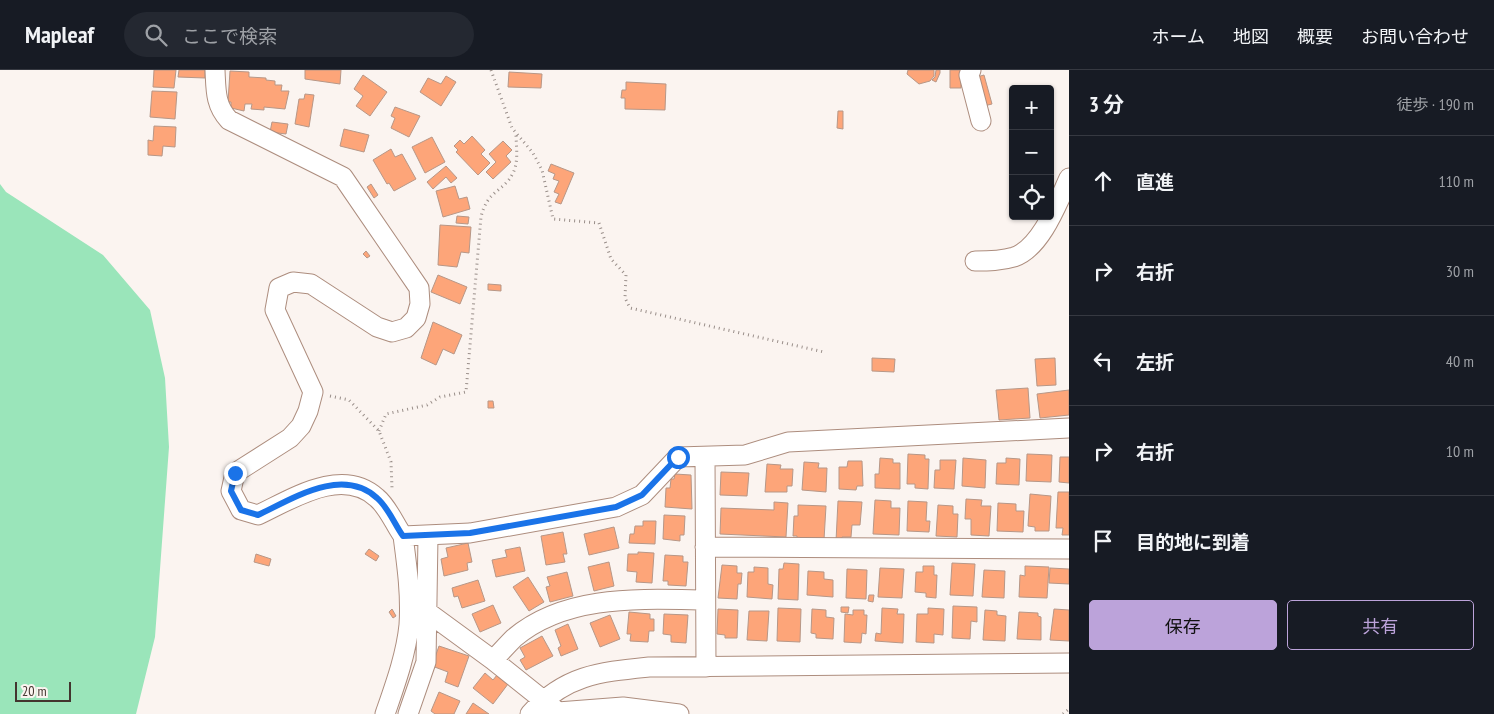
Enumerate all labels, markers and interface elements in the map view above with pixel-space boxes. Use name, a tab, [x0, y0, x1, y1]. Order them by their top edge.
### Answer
search box	[124, 12, 474, 57]
text: Mapleaf	[25, 19, 94, 50]
icon: search	[142, 21, 170, 49]
text: ここで検索	[182, 24, 277, 48]
text: ホーム	[1152, 25, 1205, 48]
text: 地図	[1233, 25, 1269, 48]
text: 概要	[1297, 25, 1333, 48]
text: お問い合わせ	[1361, 25, 1469, 48]
map controls	[1009, 85, 1054, 220]
button: +	[1009, 85, 1054, 130]
text: 3 分	[1089, 91, 1124, 118]
text: 徒歩 · 190 m	[1396, 94, 1474, 114]
button: −	[1009, 130, 1054, 175]
icon: ahead	[1089, 167, 1117, 195]
text: 直進	[1136, 170, 1174, 194]
text: 110 m	[1439, 171, 1474, 191]
button: locate	[1009, 175, 1054, 220]
icon: right	[1089, 257, 1117, 285]
text: 右折	[1136, 260, 1174, 284]
text: 30 m	[1446, 261, 1474, 281]
icon: left	[1089, 347, 1117, 375]
text: 左折	[1136, 350, 1174, 374]
text: 40 m	[1446, 351, 1474, 371]
icon: right	[1089, 437, 1117, 465]
text: 右折	[1136, 440, 1174, 464]
text: 10 m	[1446, 441, 1474, 461]
route start	[667, 446, 690, 469]
route end	[224, 462, 247, 485]
icon: arrive	[1089, 527, 1117, 555]
text: 目的地に到着	[1136, 530, 1250, 554]
button: 保存	[1089, 600, 1277, 650]
button: 共有	[1287, 600, 1474, 650]
scale bar	[15, 679, 71, 702]
text: 20 m	[22, 682, 47, 700]

